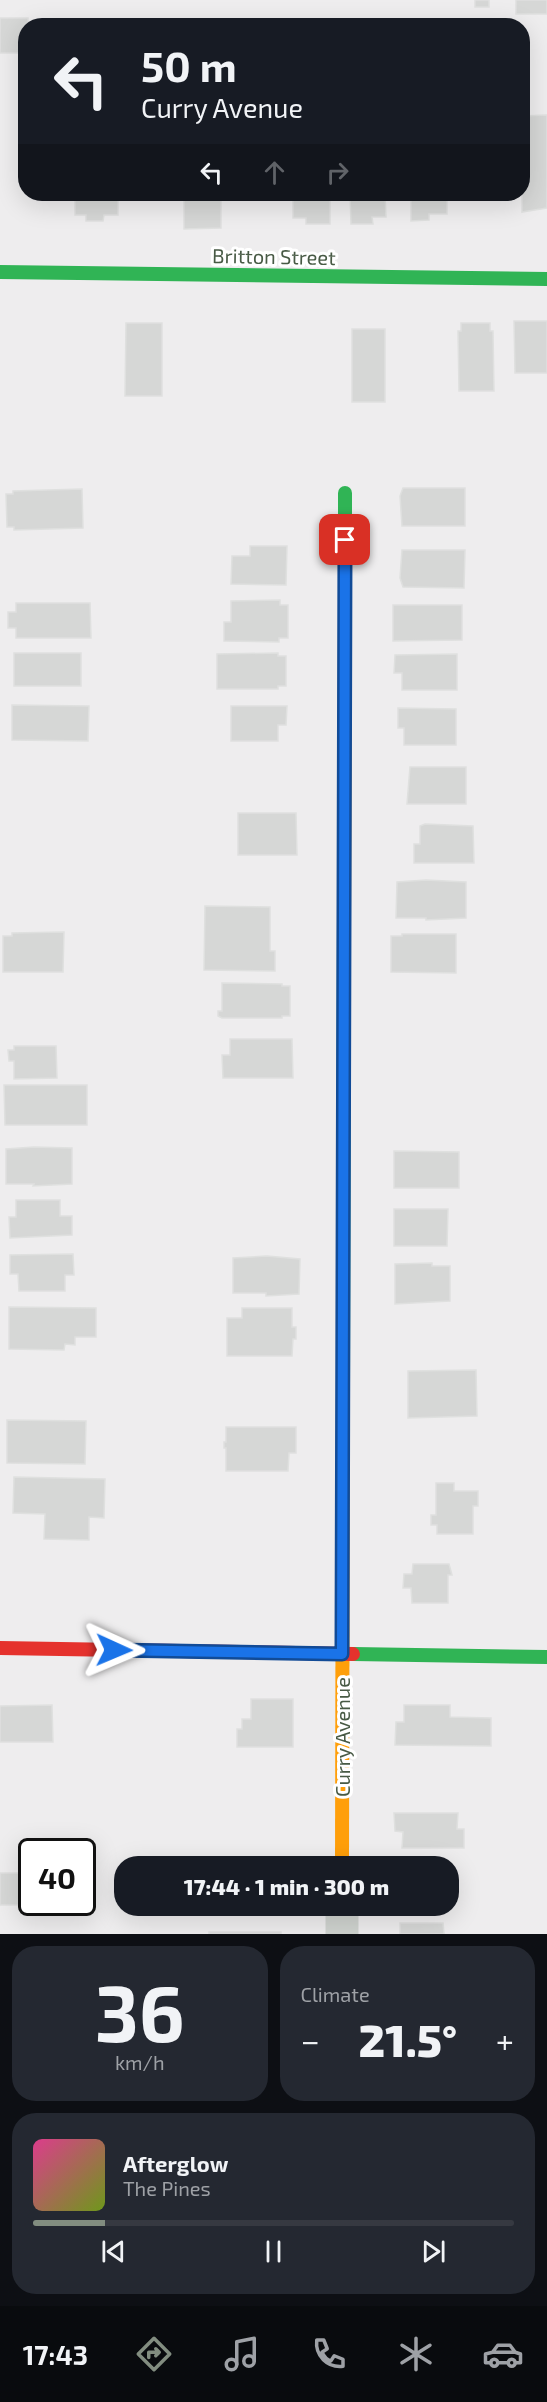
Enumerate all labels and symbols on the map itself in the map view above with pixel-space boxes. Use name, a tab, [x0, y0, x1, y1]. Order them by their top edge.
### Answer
street label: Britton Street	[212, 243, 336, 269]
pin	[319, 514, 370, 565]
position arrow	[82, 1618, 146, 1682]
street label: Curry Avenue	[330, 1677, 354, 1797]
speed limit sign: 40	[18, 1838, 96, 1916]

